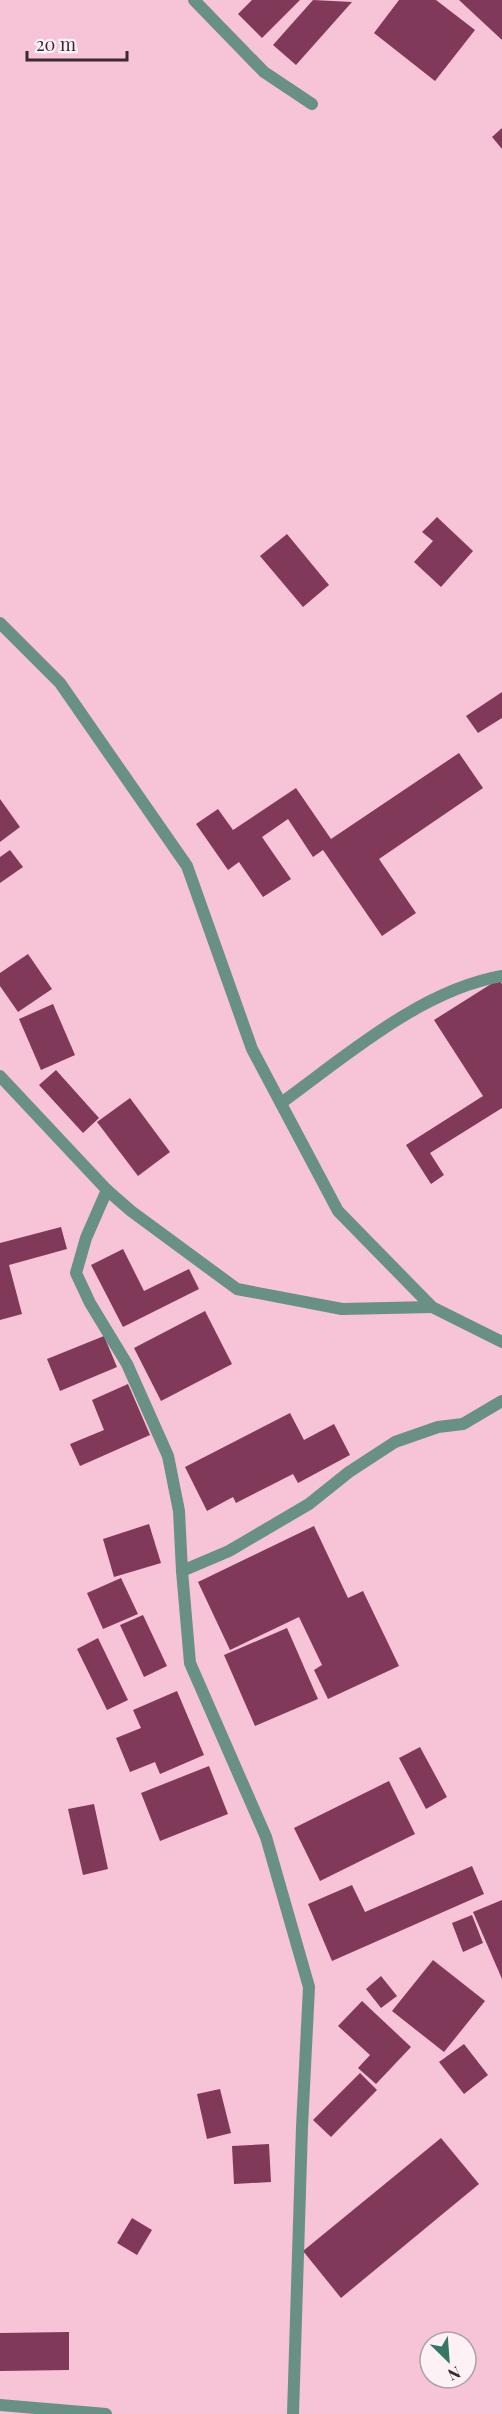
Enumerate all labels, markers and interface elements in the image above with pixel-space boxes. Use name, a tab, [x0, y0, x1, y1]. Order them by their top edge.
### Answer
scale bar	[27, 24, 128, 62]
text: 20 m	[36, 32, 76, 56]
north arrow	[418, 2330, 478, 2390]
text: N	[444, 2362, 464, 2386]

